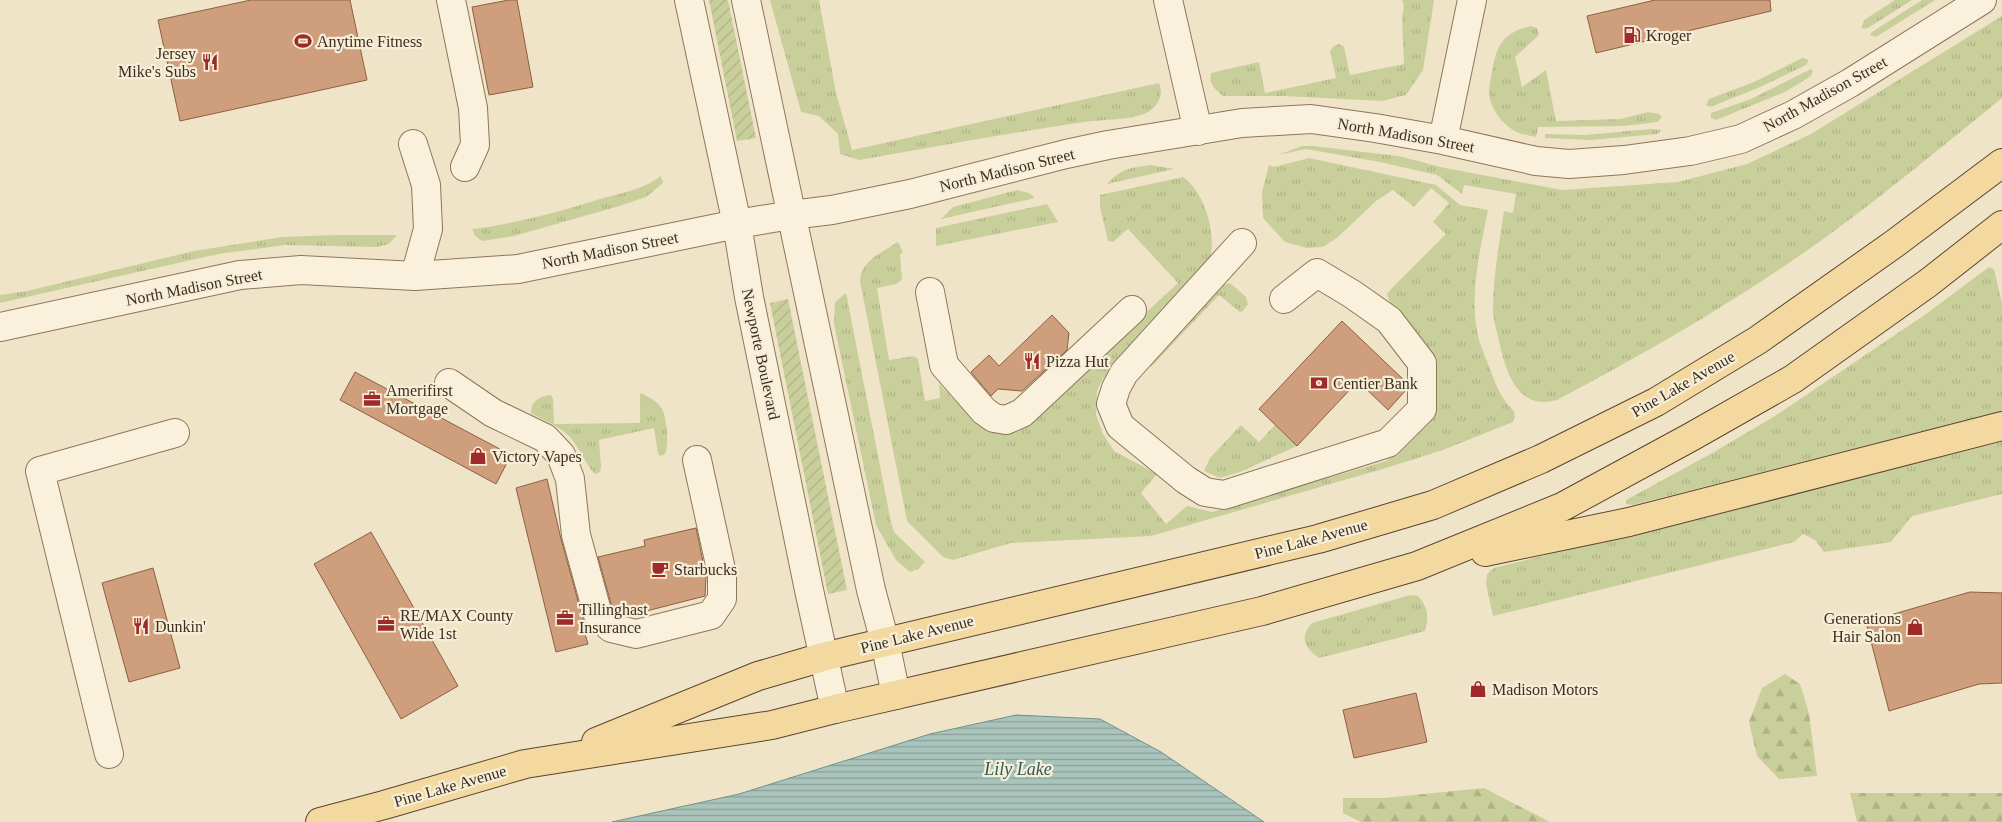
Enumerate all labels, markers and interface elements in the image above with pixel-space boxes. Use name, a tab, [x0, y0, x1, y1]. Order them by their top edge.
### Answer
fuel station icon: Kroger	[1622, 25, 1642, 45]
place label: Kroger	[1646, 27, 1692, 45]
sports icon: Anytime Fitness	[293, 31, 313, 51]
place label: Anytime Fitness	[317, 33, 422, 51]
place label: Jersey Mike's Subs	[118, 45, 196, 80]
restaurant icon: Jersey Mike's Subs	[200, 52, 220, 72]
street label: North Madison Street	[1760, 53, 1890, 135]
street label: North Madison Street	[1336, 115, 1476, 156]
street label: North Madison Street	[938, 145, 1077, 195]
street label: North Madison Street	[540, 228, 680, 272]
street label: North Madison Street	[124, 265, 264, 309]
street label: Newporte Boulevard	[738, 287, 783, 421]
street label: Pine Lake Avenue	[1628, 348, 1738, 420]
restaurant icon: Pizza Hut	[1022, 351, 1042, 371]
place label: Pizza Hut	[1046, 353, 1109, 370]
bank icon: Centier Bank	[1309, 373, 1329, 393]
place label: Centier Bank	[1333, 375, 1418, 392]
place label: Amerifirst Mortgage	[386, 382, 453, 418]
office icon: Amerifirst Mortgage	[362, 389, 382, 409]
shop icon: Victory Vapes	[468, 446, 488, 466]
place label: Victory Vapes	[492, 448, 582, 466]
street label: Pine Lake Avenue	[1253, 516, 1369, 562]
cafe icon: Starbucks	[650, 559, 670, 579]
place label: Starbucks	[674, 561, 737, 578]
place label: Tillinghast Insurance	[579, 601, 648, 636]
place label: RE/MAX County Wide 1st	[400, 607, 513, 642]
office icon: Tillinghast Insurance	[555, 608, 575, 628]
place label: Generations Hair Salon	[1824, 610, 1901, 645]
street label: Pine Lake Avenue	[859, 612, 975, 656]
office icon: RE/MAX County Wide 1st	[376, 614, 396, 634]
restaurant icon: Dunkin'	[131, 616, 151, 636]
shop icon: Generations Hair Salon	[1905, 617, 1925, 637]
place label: Dunkin'	[155, 618, 206, 635]
shop icon: Madison Motors	[1468, 679, 1488, 699]
place label: Madison Motors	[1492, 681, 1598, 698]
water label: Lily Lake	[983, 759, 1052, 779]
street label: Pine Lake Avenue	[392, 762, 508, 810]

